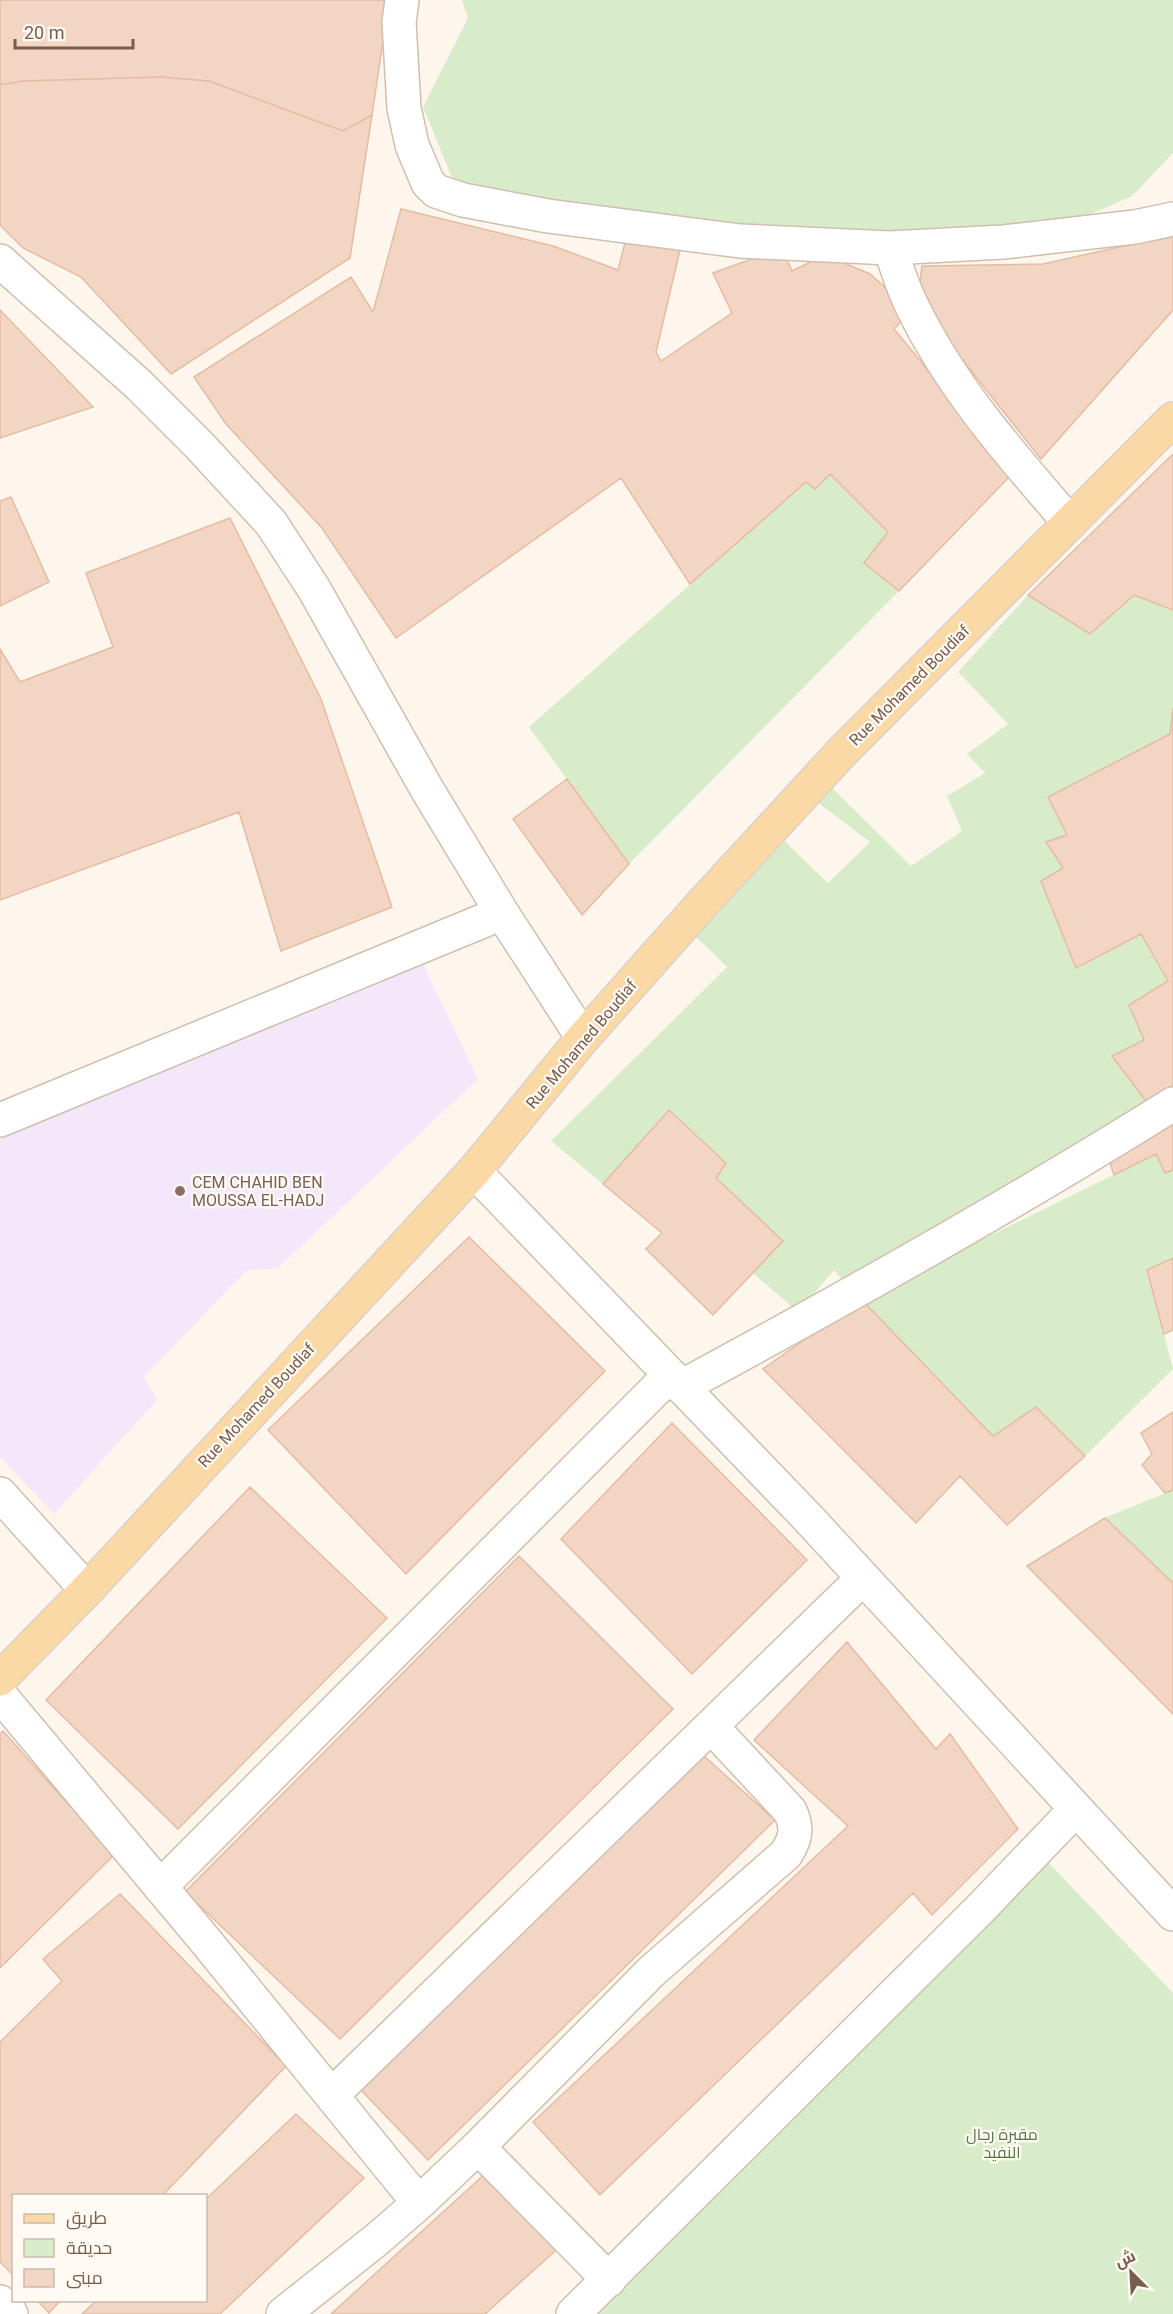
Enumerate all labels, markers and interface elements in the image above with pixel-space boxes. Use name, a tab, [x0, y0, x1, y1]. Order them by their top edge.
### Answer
scale bar	[15, 12, 134, 50]
text: 20 m	[24, 22, 64, 43]
street label: Rue Mohamed Boudiaf	[845, 621, 974, 749]
street label: Rue Mohamed Boudiaf	[522, 976, 641, 1113]
place label: CEM CHAHID BEN MOUSSA EL-HADJ	[192, 1173, 324, 1210]
marker: CEM CHAHID BEN MOUSSA EL-HADJ	[173, 1184, 187, 1198]
street label: Rue Mohamed Boudiaf	[194, 1339, 319, 1471]
park label: مقبرة رجال النفيد	[966, 2125, 1038, 2162]
legend	[12, 2194, 207, 2302]
text: طريق	[66, 2207, 107, 2230]
text: حديقة	[66, 2237, 112, 2258]
north arrow	[1101, 2242, 1161, 2302]
text: ش	[1112, 2246, 1138, 2272]
text: مبنى	[66, 2267, 103, 2289]

